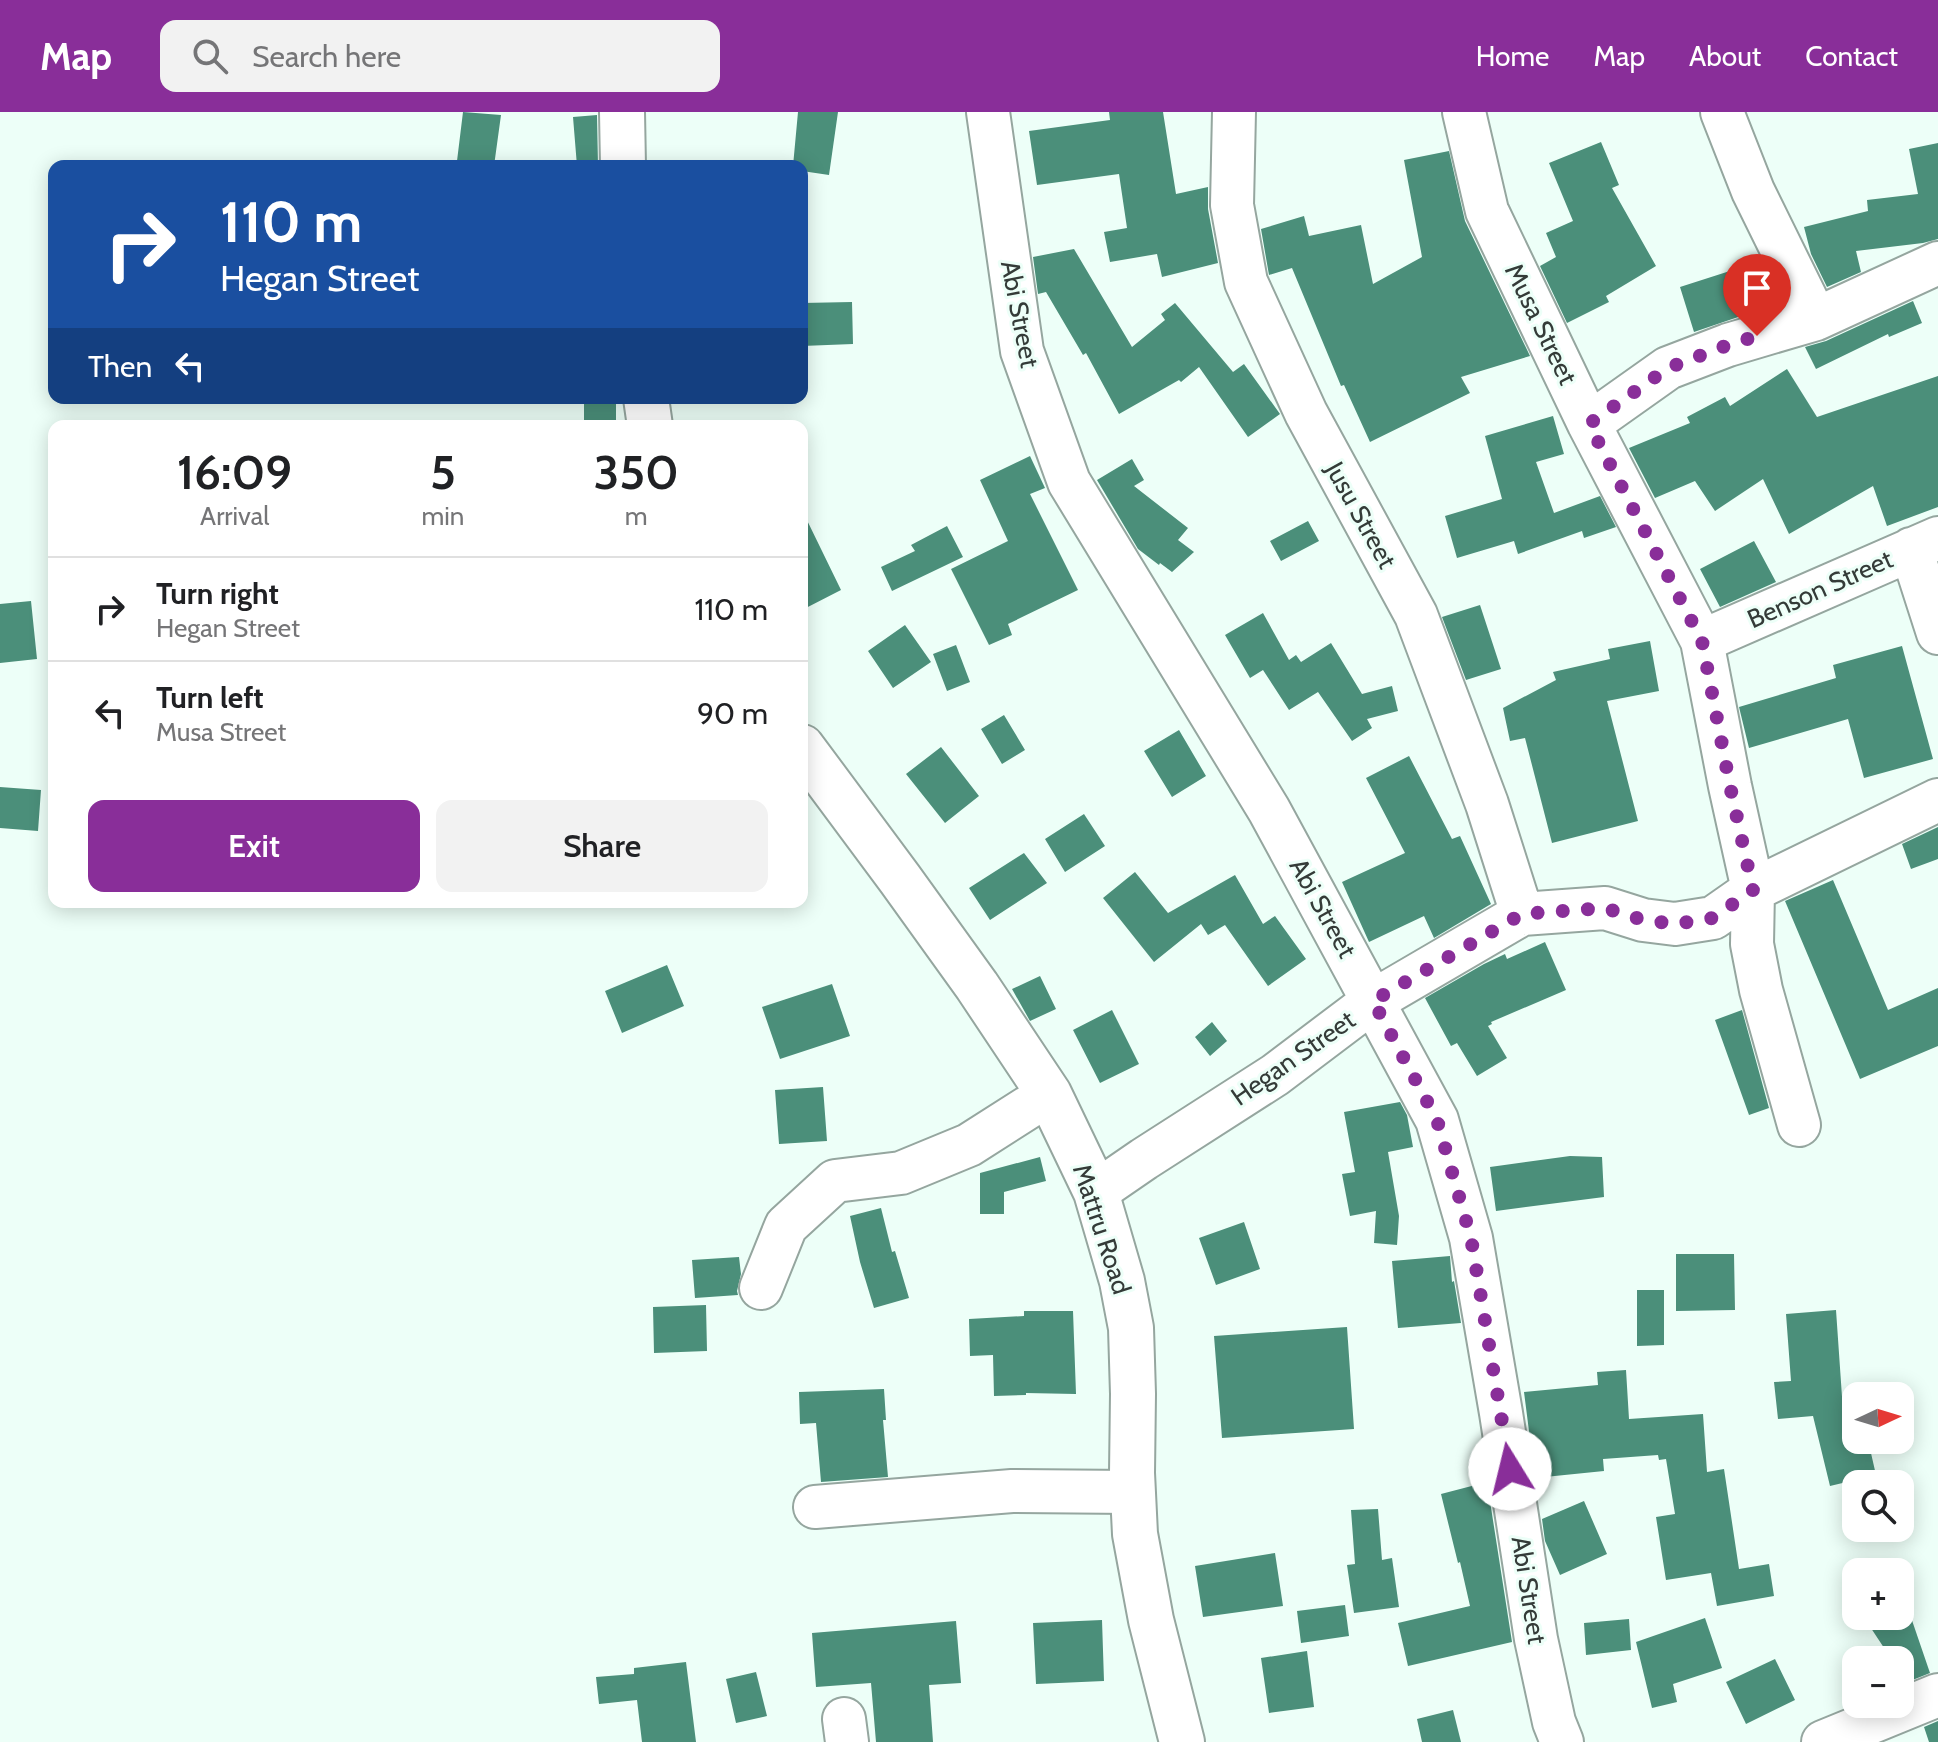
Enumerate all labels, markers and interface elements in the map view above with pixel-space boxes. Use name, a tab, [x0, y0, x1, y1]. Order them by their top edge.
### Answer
search box	[160, 20, 720, 92]
text: Map	[40, 33, 112, 80]
icon: search	[188, 34, 232, 78]
text: Search here	[252, 38, 401, 75]
text: Home	[1476, 39, 1549, 73]
text: Map	[1593, 39, 1645, 73]
text: About	[1689, 39, 1761, 73]
text: Contact	[1805, 39, 1898, 73]
text: 110 m	[220, 188, 362, 256]
icon: right	[88, 192, 192, 296]
pin	[1723, 254, 1791, 336]
text: Hegan Street	[220, 256, 419, 300]
street label: Abi Street	[994, 258, 1046, 371]
street label: Musa Street	[1498, 258, 1584, 390]
icon: arrive	[1735, 266, 1779, 310]
icon: left	[168, 344, 212, 388]
text: Then	[88, 348, 152, 385]
text: 16:09	[177, 443, 292, 501]
text: 5	[430, 443, 456, 501]
text: 350	[593, 443, 679, 501]
street label: Jusu Street	[1318, 455, 1403, 574]
text: Arrival	[200, 500, 269, 532]
text: min	[421, 500, 464, 532]
text: m	[625, 500, 648, 532]
street label: Benson Street	[1742, 543, 1898, 635]
text: Turn right	[156, 575, 279, 612]
icon: right	[88, 587, 132, 631]
text: 110 m	[694, 591, 768, 628]
text: Hegan Street	[156, 612, 300, 644]
text: Turn left	[156, 679, 264, 716]
icon: left	[88, 691, 132, 735]
text: 90 m	[697, 695, 768, 732]
text: Musa Street	[156, 716, 286, 748]
button: Exit	[88, 800, 420, 892]
button: Share	[436, 800, 768, 892]
street label: Abi Street	[1283, 853, 1363, 963]
street label: Hegan Street	[1225, 1003, 1361, 1112]
street label: Mattru Road	[1066, 1160, 1138, 1298]
north arrow	[1842, 1382, 1914, 1454]
map controls	[1842, 1382, 1914, 1718]
position arrow	[1468, 1427, 1552, 1511]
button: search	[1842, 1470, 1914, 1542]
street label: Abi Street	[1505, 1534, 1553, 1646]
button: +	[1842, 1558, 1914, 1630]
button: −	[1842, 1646, 1914, 1718]

